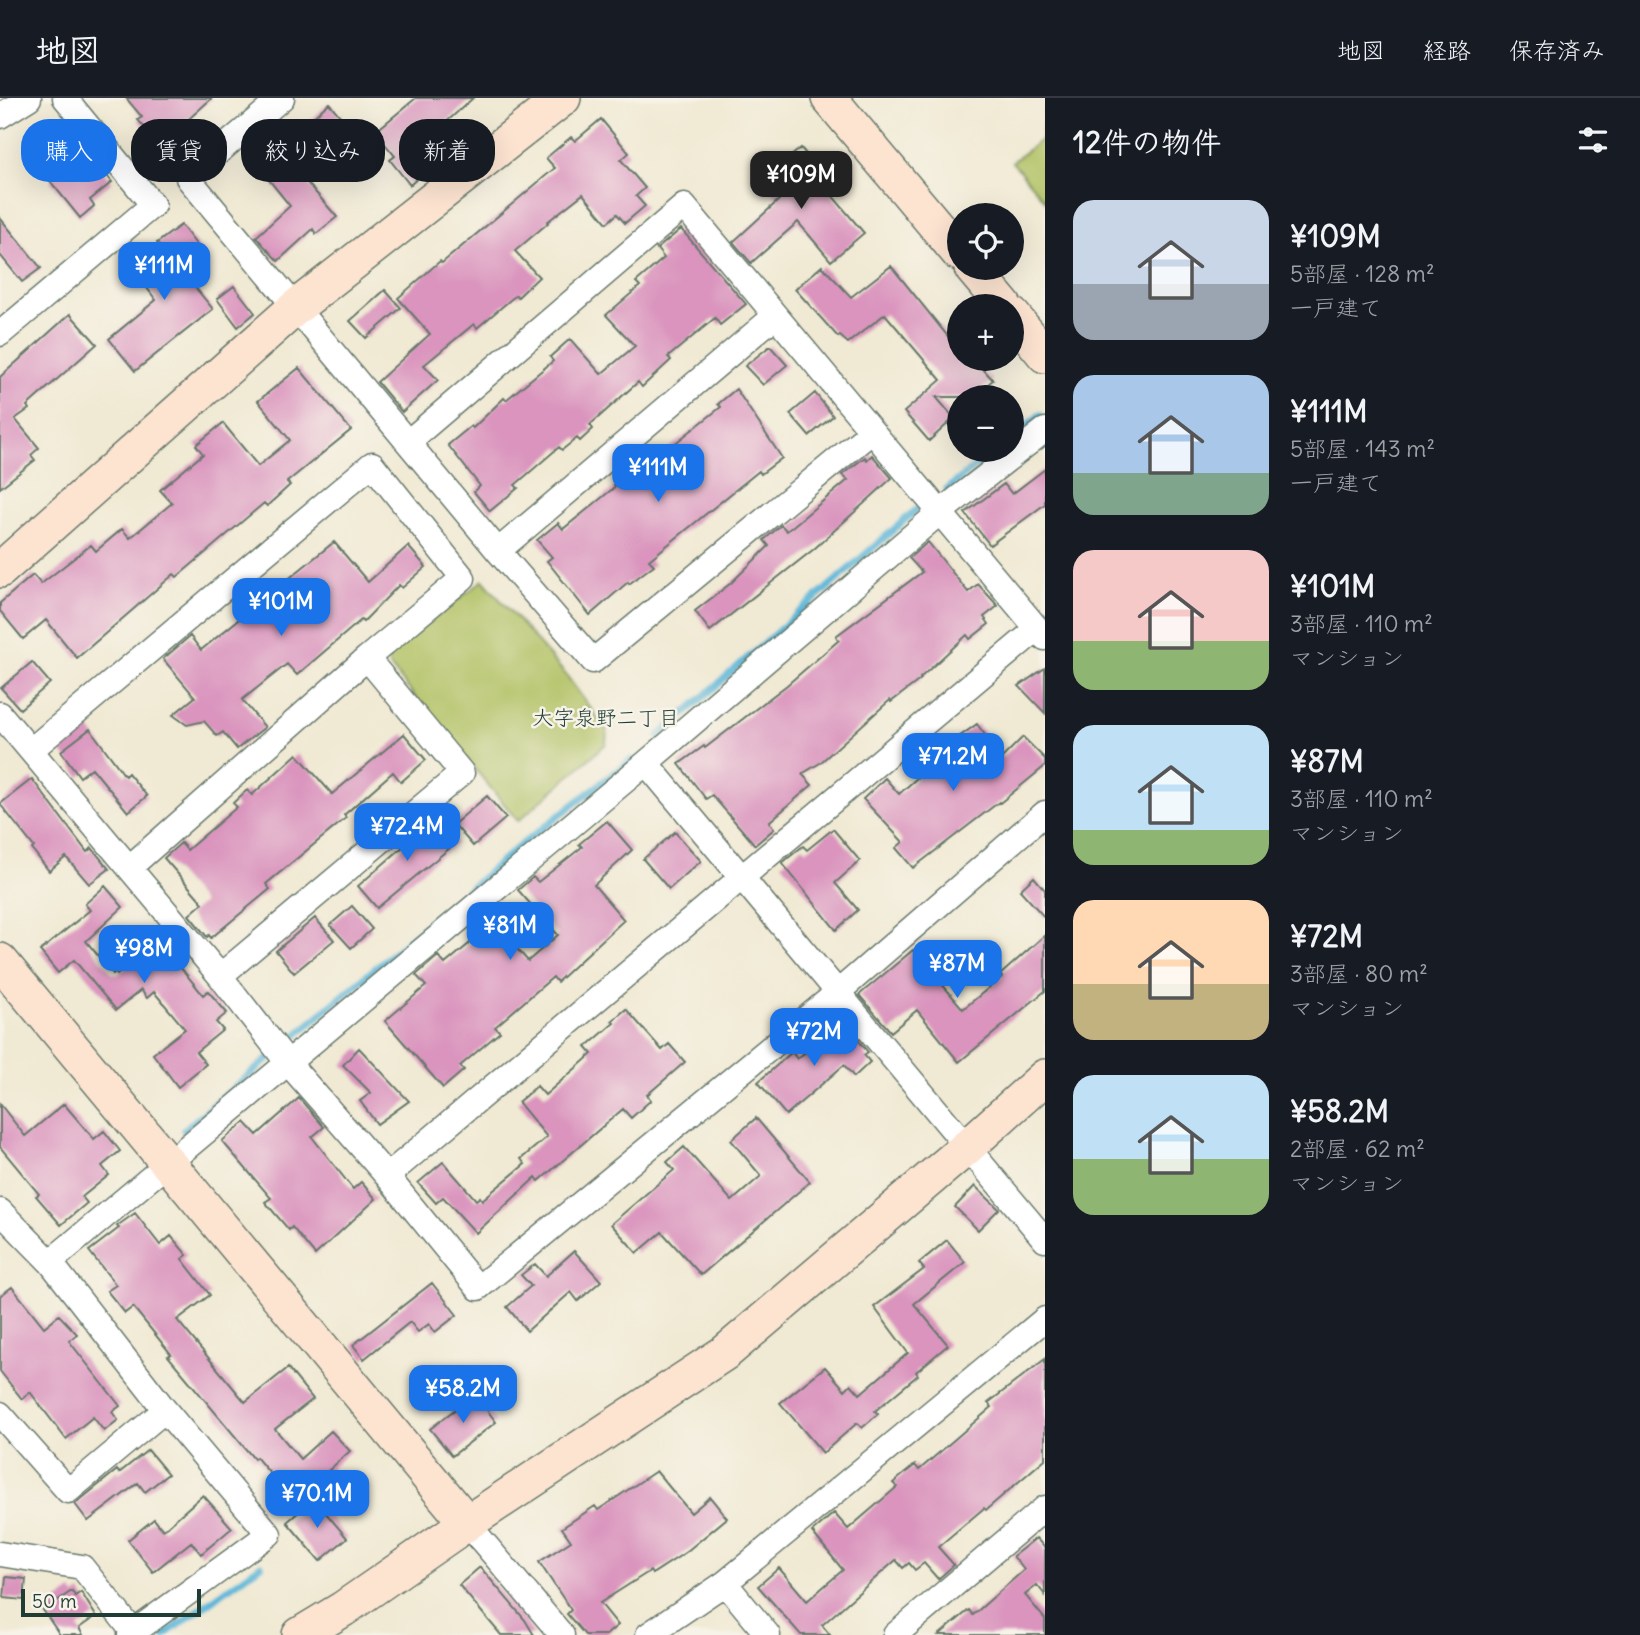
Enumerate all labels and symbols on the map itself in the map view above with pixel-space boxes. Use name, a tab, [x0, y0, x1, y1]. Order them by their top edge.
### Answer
pin: ¥109M	[752, 152, 850, 211]
pin: ¥111M	[115, 242, 213, 302]
pin: ¥111M	[609, 444, 707, 504]
pin: ¥101M	[232, 578, 330, 638]
district label: 大字泉野二丁目	[533, 704, 680, 731]
pin: ¥71.2M	[896, 734, 1010, 793]
pin: ¥72.4M	[350, 804, 464, 863]
pin: ¥81M	[469, 902, 551, 962]
pin: ¥98M	[103, 926, 185, 985]
pin: ¥87M	[916, 940, 998, 1000]
pin: ¥72M	[773, 1009, 855, 1068]
pin: ¥58.2M	[406, 1366, 520, 1425]
pin: ¥70.1M	[260, 1470, 374, 1530]
scale bar	[21, 1586, 201, 1618]

